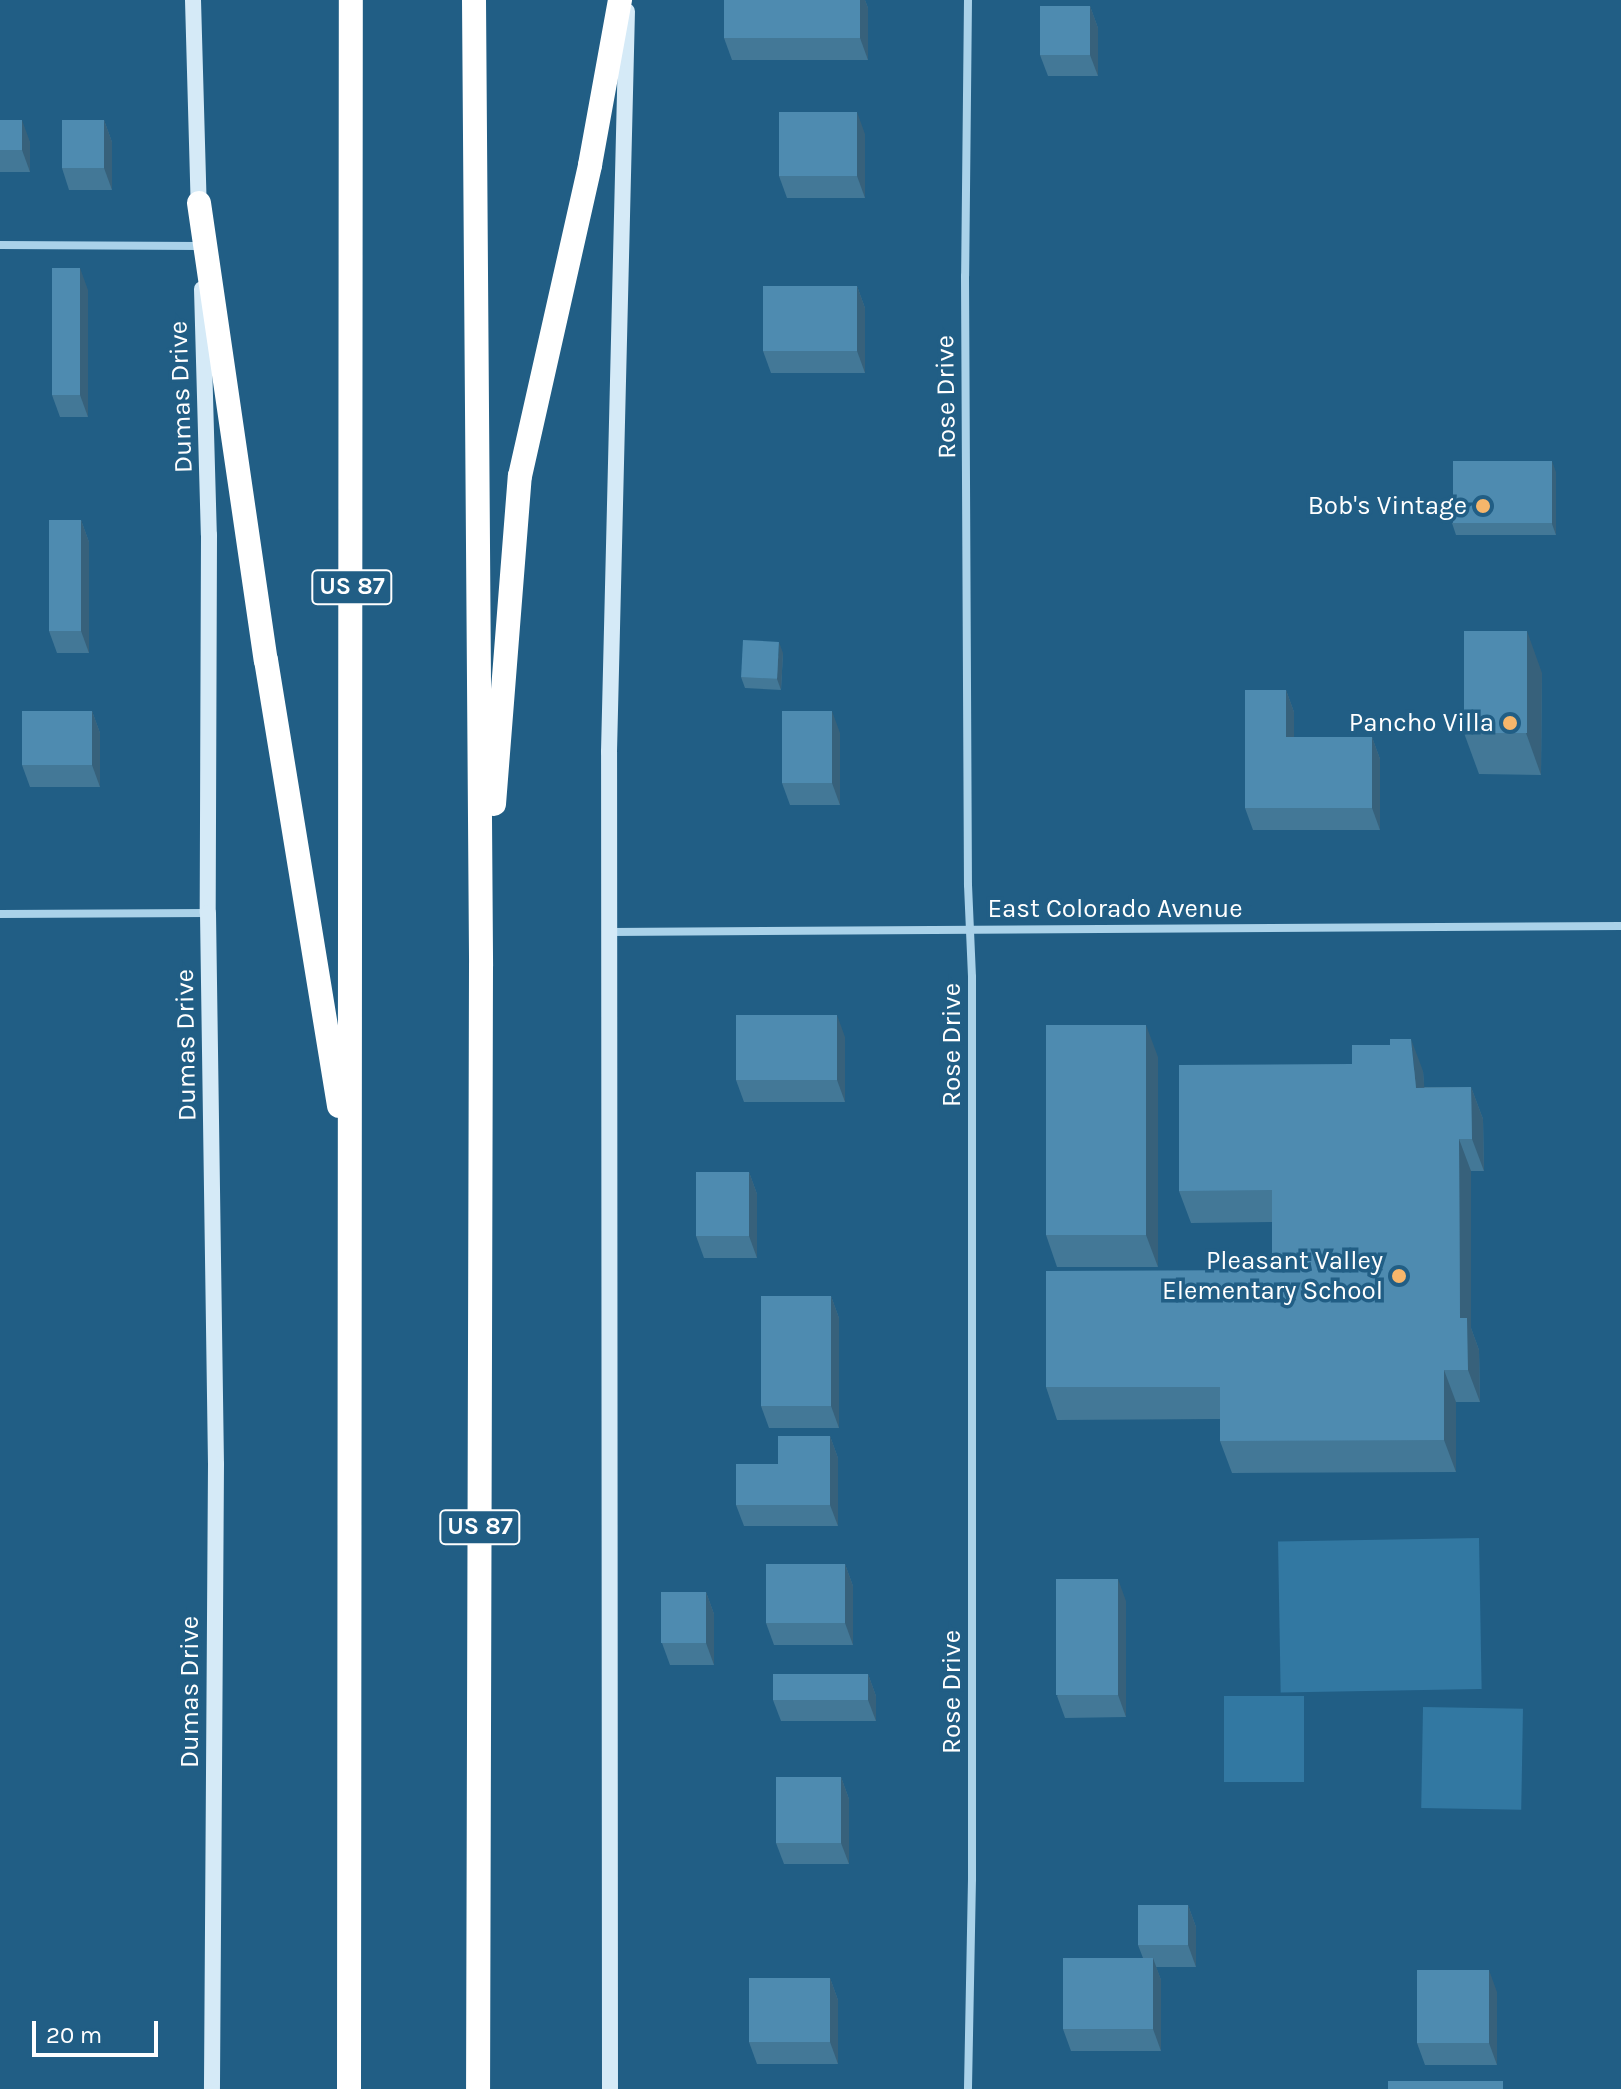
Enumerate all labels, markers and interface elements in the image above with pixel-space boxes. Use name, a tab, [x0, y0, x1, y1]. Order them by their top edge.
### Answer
street label: Dumas Drive	[163, 320, 199, 474]
street label: Rose Drive	[929, 335, 963, 459]
place label: Bob's Vintage	[1308, 490, 1467, 522]
marker: Bob's Vintage	[1474, 497, 1492, 515]
road number: US 87	[310, 567, 394, 607]
place label: Pancho Villa	[1349, 707, 1494, 739]
marker: Pancho Villa	[1501, 714, 1519, 732]
street label: East Colorado Avenue	[987, 893, 1243, 925]
street label: Dumas Drive	[169, 969, 203, 1121]
street label: Rose Drive	[936, 983, 968, 1107]
place label: Pleasant Valley Elementary School	[1162, 1245, 1383, 1306]
marker: Pleasant Valley Elementary School	[1390, 1267, 1408, 1285]
road number: US 87	[438, 1507, 522, 1547]
street label: Dumas Drive	[174, 1616, 206, 1768]
street label: Rose Drive	[936, 1630, 968, 1754]
scale bar	[36, 2005, 162, 2055]
text: 20 m	[46, 2021, 102, 2049]

